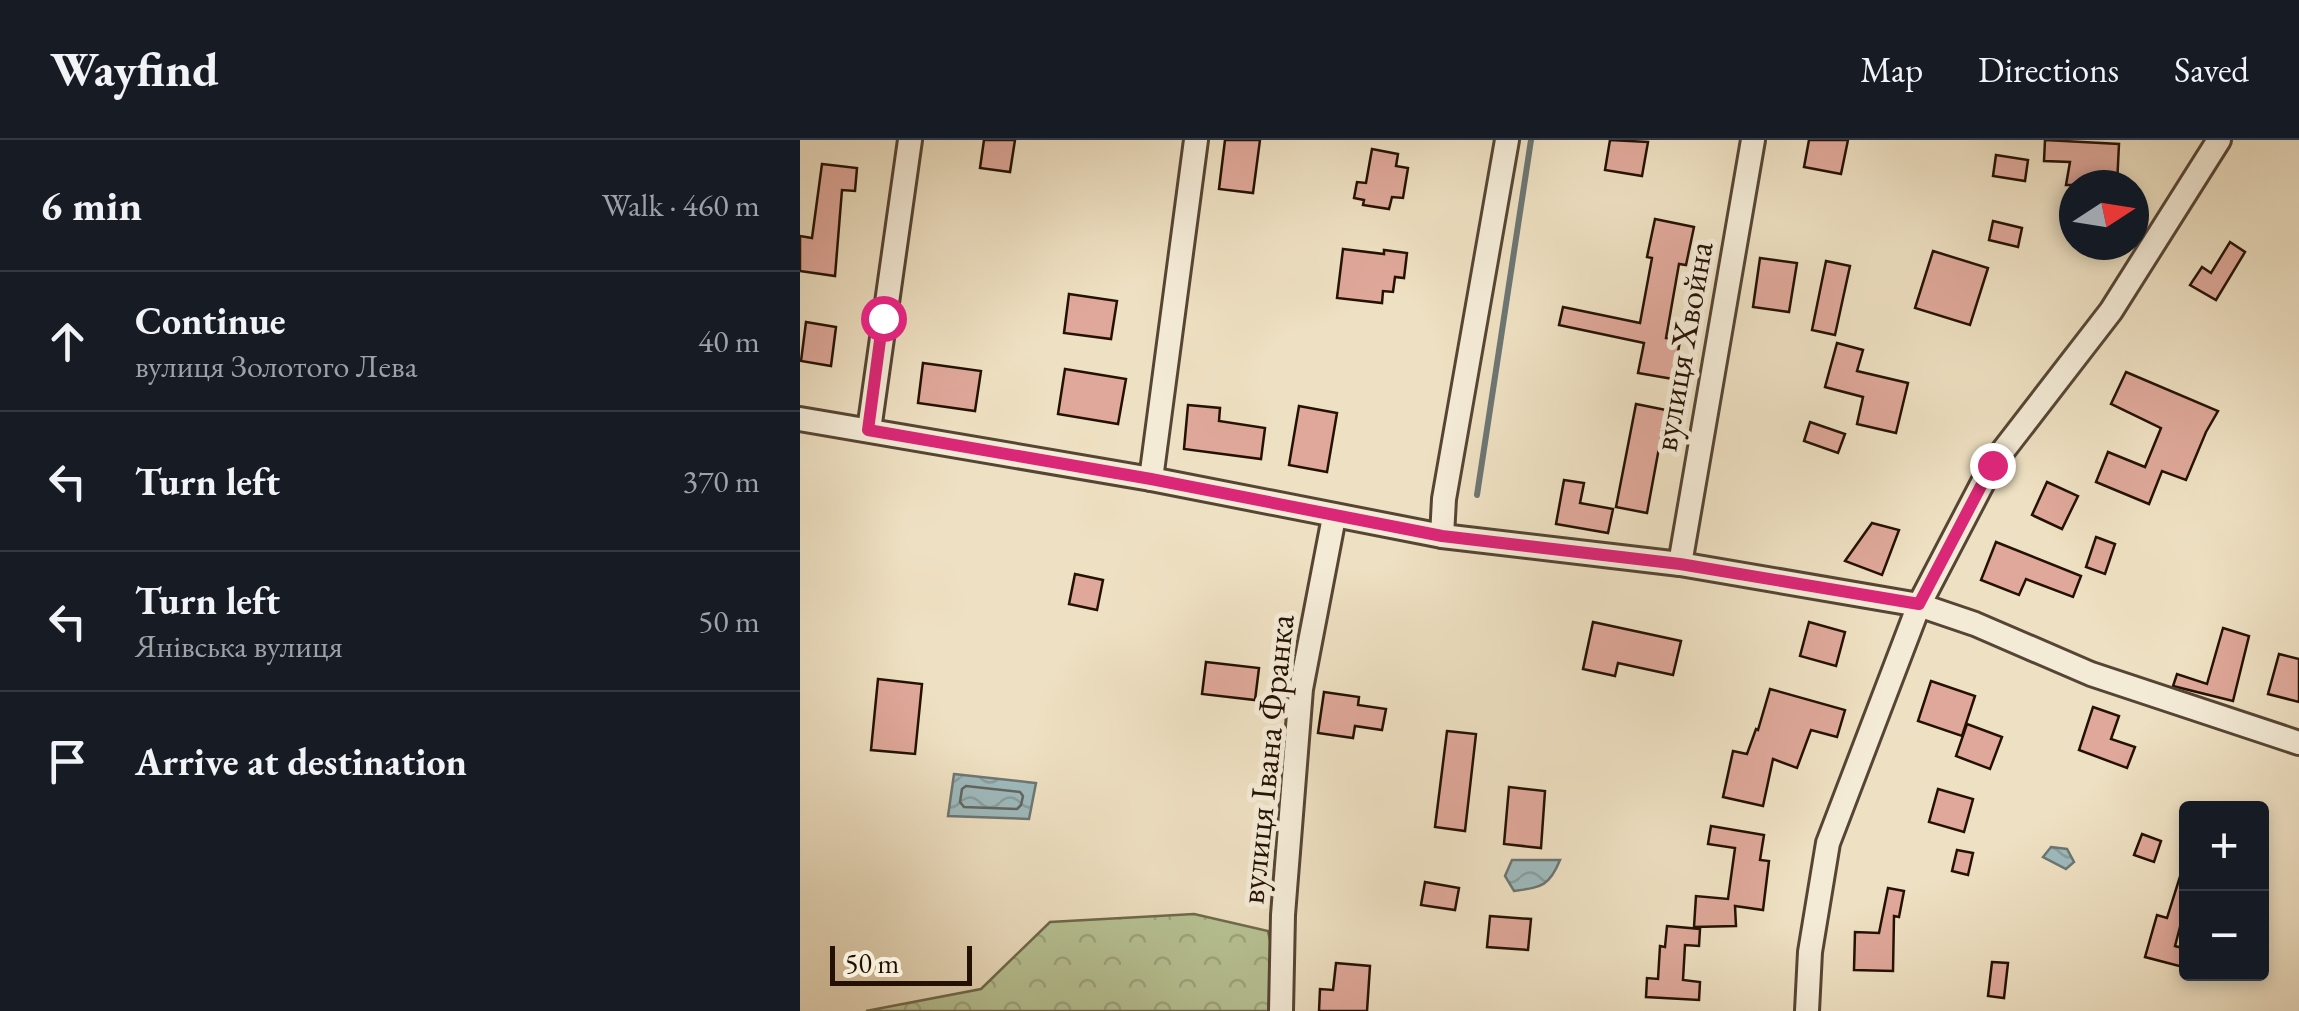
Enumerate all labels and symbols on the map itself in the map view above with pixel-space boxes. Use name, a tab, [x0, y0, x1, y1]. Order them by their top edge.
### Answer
north arrow	[2059, 170, 2149, 260]
street label: вулиця Хвойна	[1641, 238, 1724, 455]
route start	[861, 296, 907, 342]
route end	[1970, 443, 2016, 489]
street label: вулиця Івана Франка	[1228, 612, 1305, 906]
scale bar	[830, 941, 972, 986]

